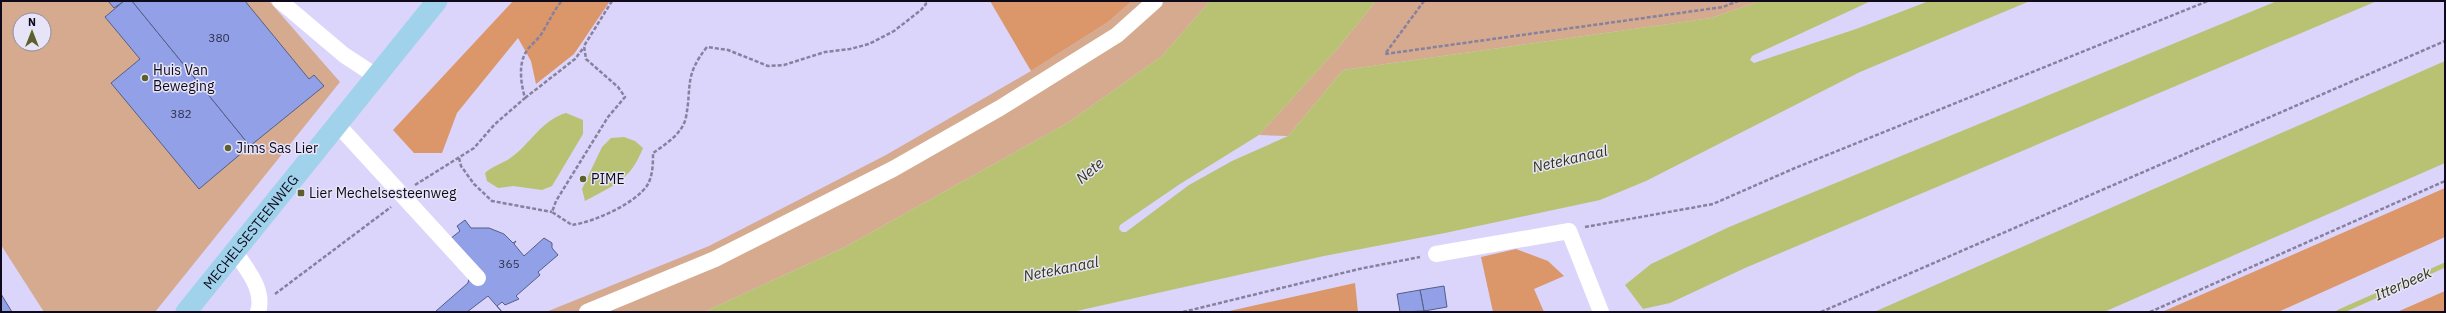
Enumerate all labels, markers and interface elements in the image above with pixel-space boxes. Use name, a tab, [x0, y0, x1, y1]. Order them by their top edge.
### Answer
north arrow	[12, 12, 52, 52]
text: N	[28, 15, 36, 29]
house number: 380	[208, 30, 230, 45]
place label: Huis Van Beweging	[153, 61, 215, 95]
marker: Huis Van Beweging	[140, 73, 150, 83]
house number: 382	[170, 106, 192, 121]
place label: Jims Sas Lier	[236, 139, 318, 157]
water label: Netekanaal	[1530, 141, 1609, 176]
marker: Jims Sas Lier	[223, 143, 233, 153]
water label: Nete	[1072, 153, 1108, 188]
place label: PIME	[591, 170, 625, 188]
street label: MECHELSESTEENWEG	[199, 171, 302, 293]
marker: PIME	[578, 174, 588, 184]
place label: Lier Mechelsesteenweg	[309, 184, 457, 202]
marker: Lier Mechelsesteenweg	[296, 188, 306, 198]
water label: Netekanaal	[1022, 252, 1100, 285]
house number: 365	[498, 256, 520, 271]
water label: Itterbeek	[2371, 263, 2434, 304]

